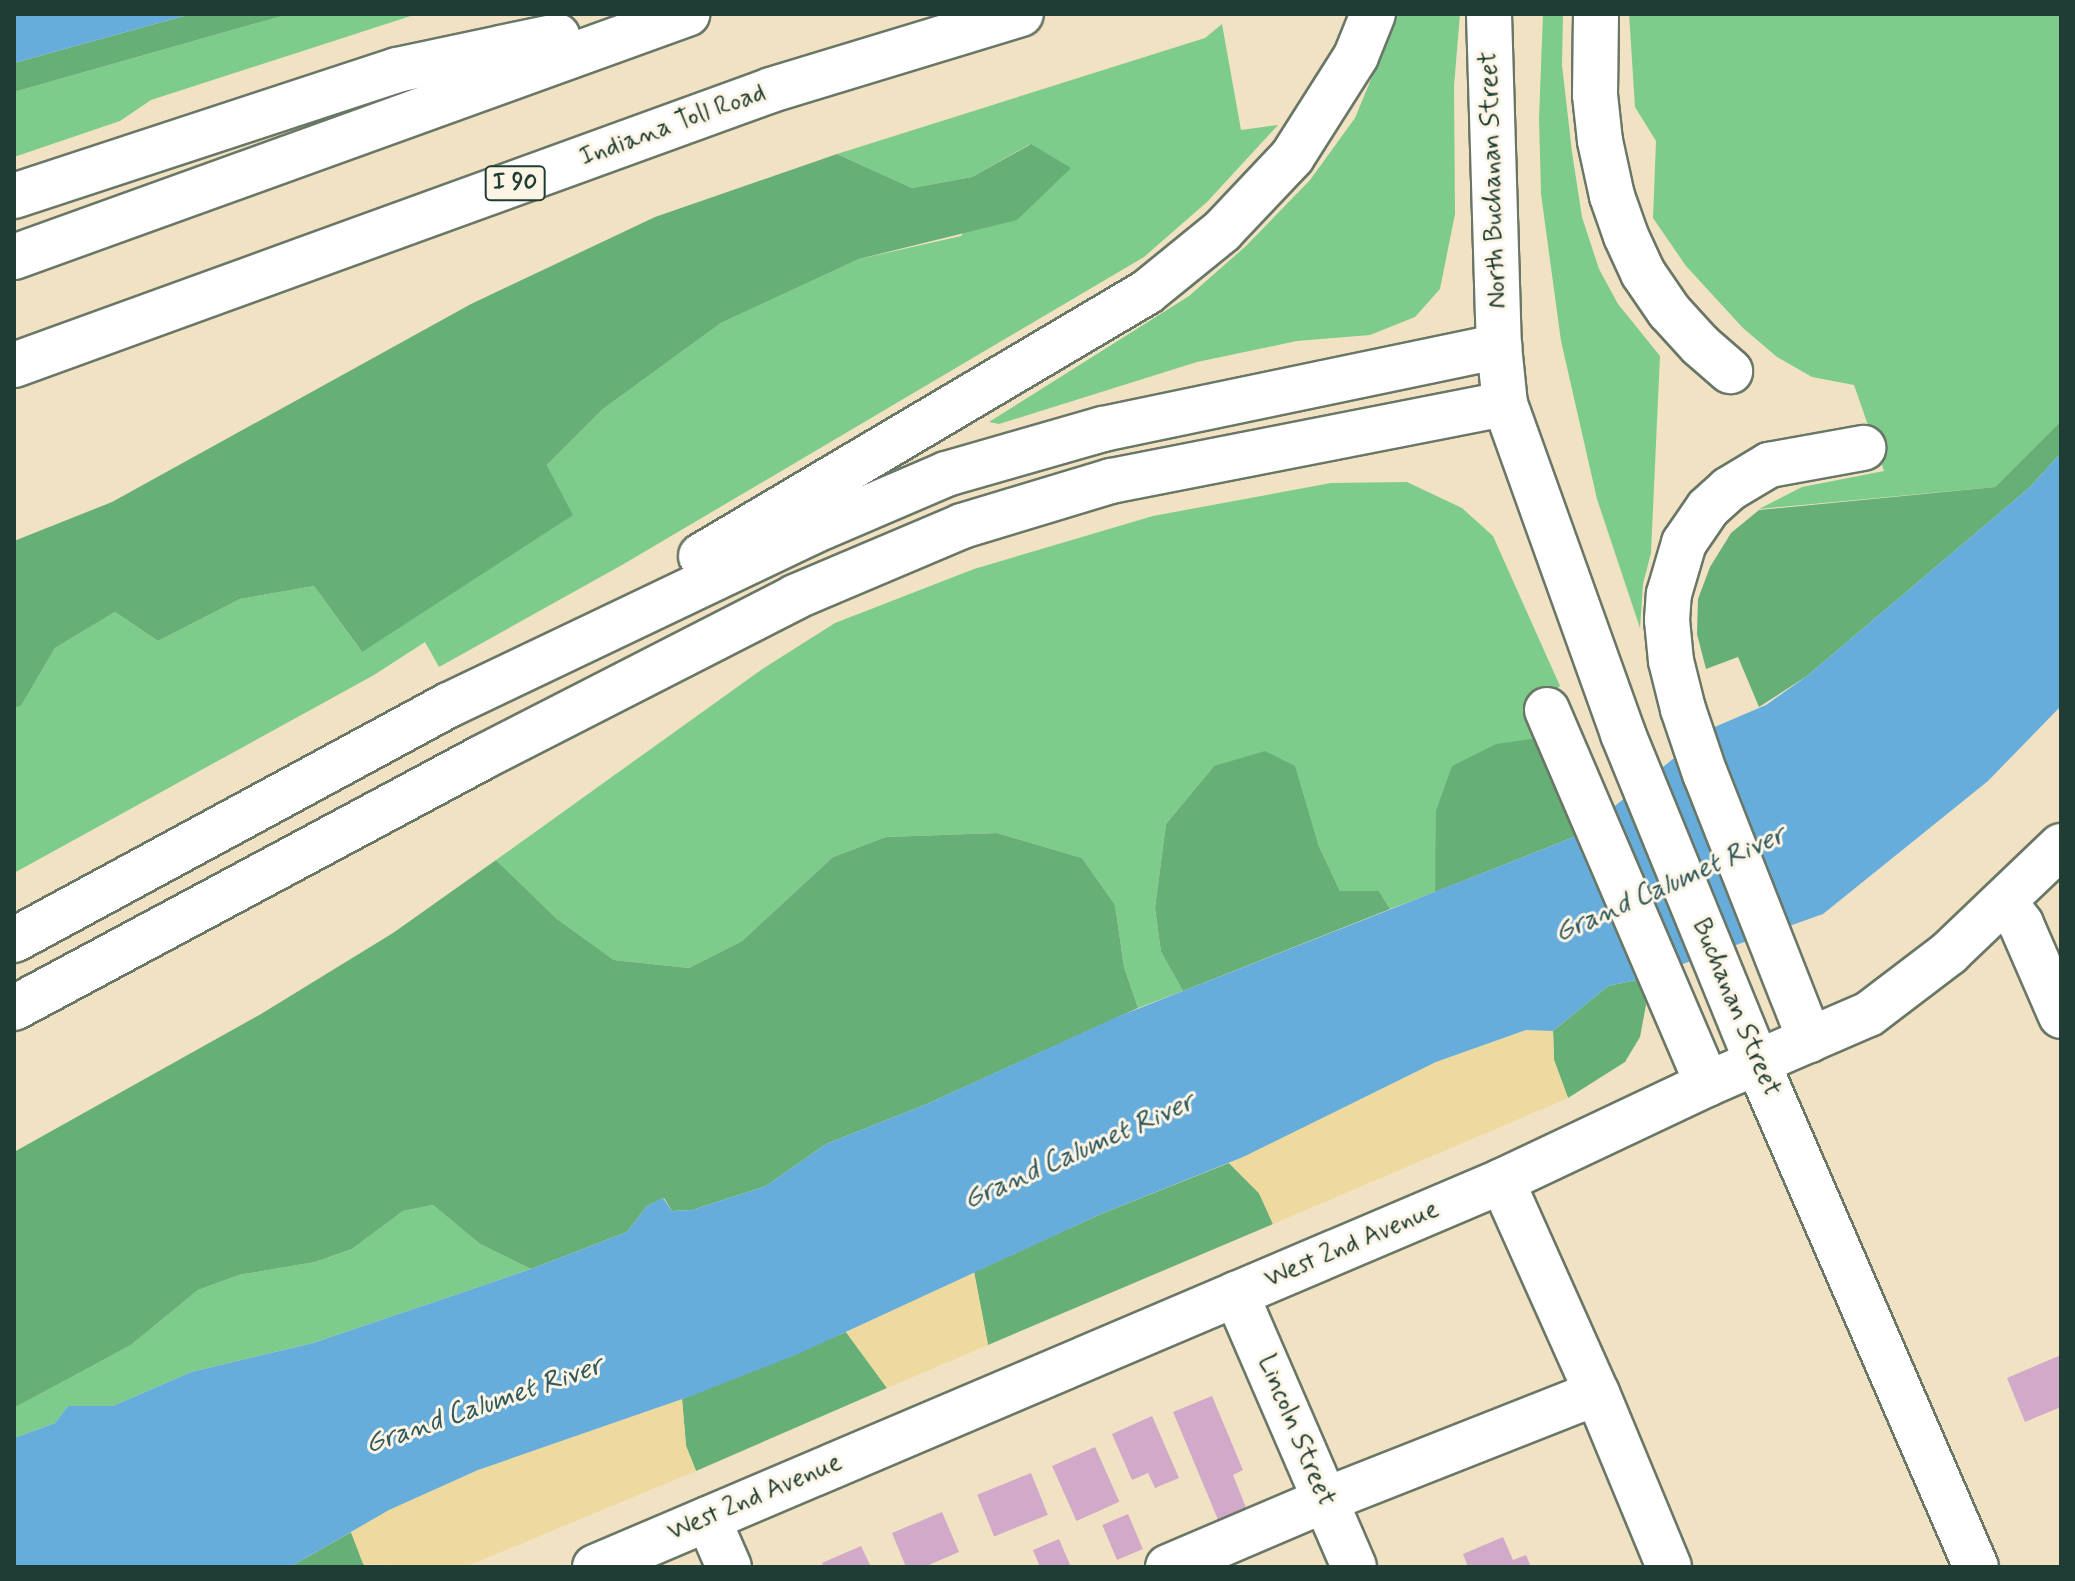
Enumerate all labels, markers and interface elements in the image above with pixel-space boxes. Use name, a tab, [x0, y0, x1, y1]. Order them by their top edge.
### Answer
street label: North Buchanan Street	[1474, 51, 1514, 309]
street label: Indiana Toll Road	[575, 78, 771, 174]
road number: I 90	[483, 163, 547, 203]
water label: Grand Calumet River	[1541, 815, 1799, 955]
street label: Buchanan Street	[1684, 915, 1786, 1101]
water label: Grand Calumet River	[950, 1082, 1208, 1222]
street label: West 2nd Avenue	[1260, 1194, 1444, 1296]
water label: Grand Calumet River	[353, 1347, 615, 1465]
street label: Lincoln Street	[1249, 1351, 1341, 1511]
street label: West 2nd Avenue	[663, 1447, 847, 1549]

